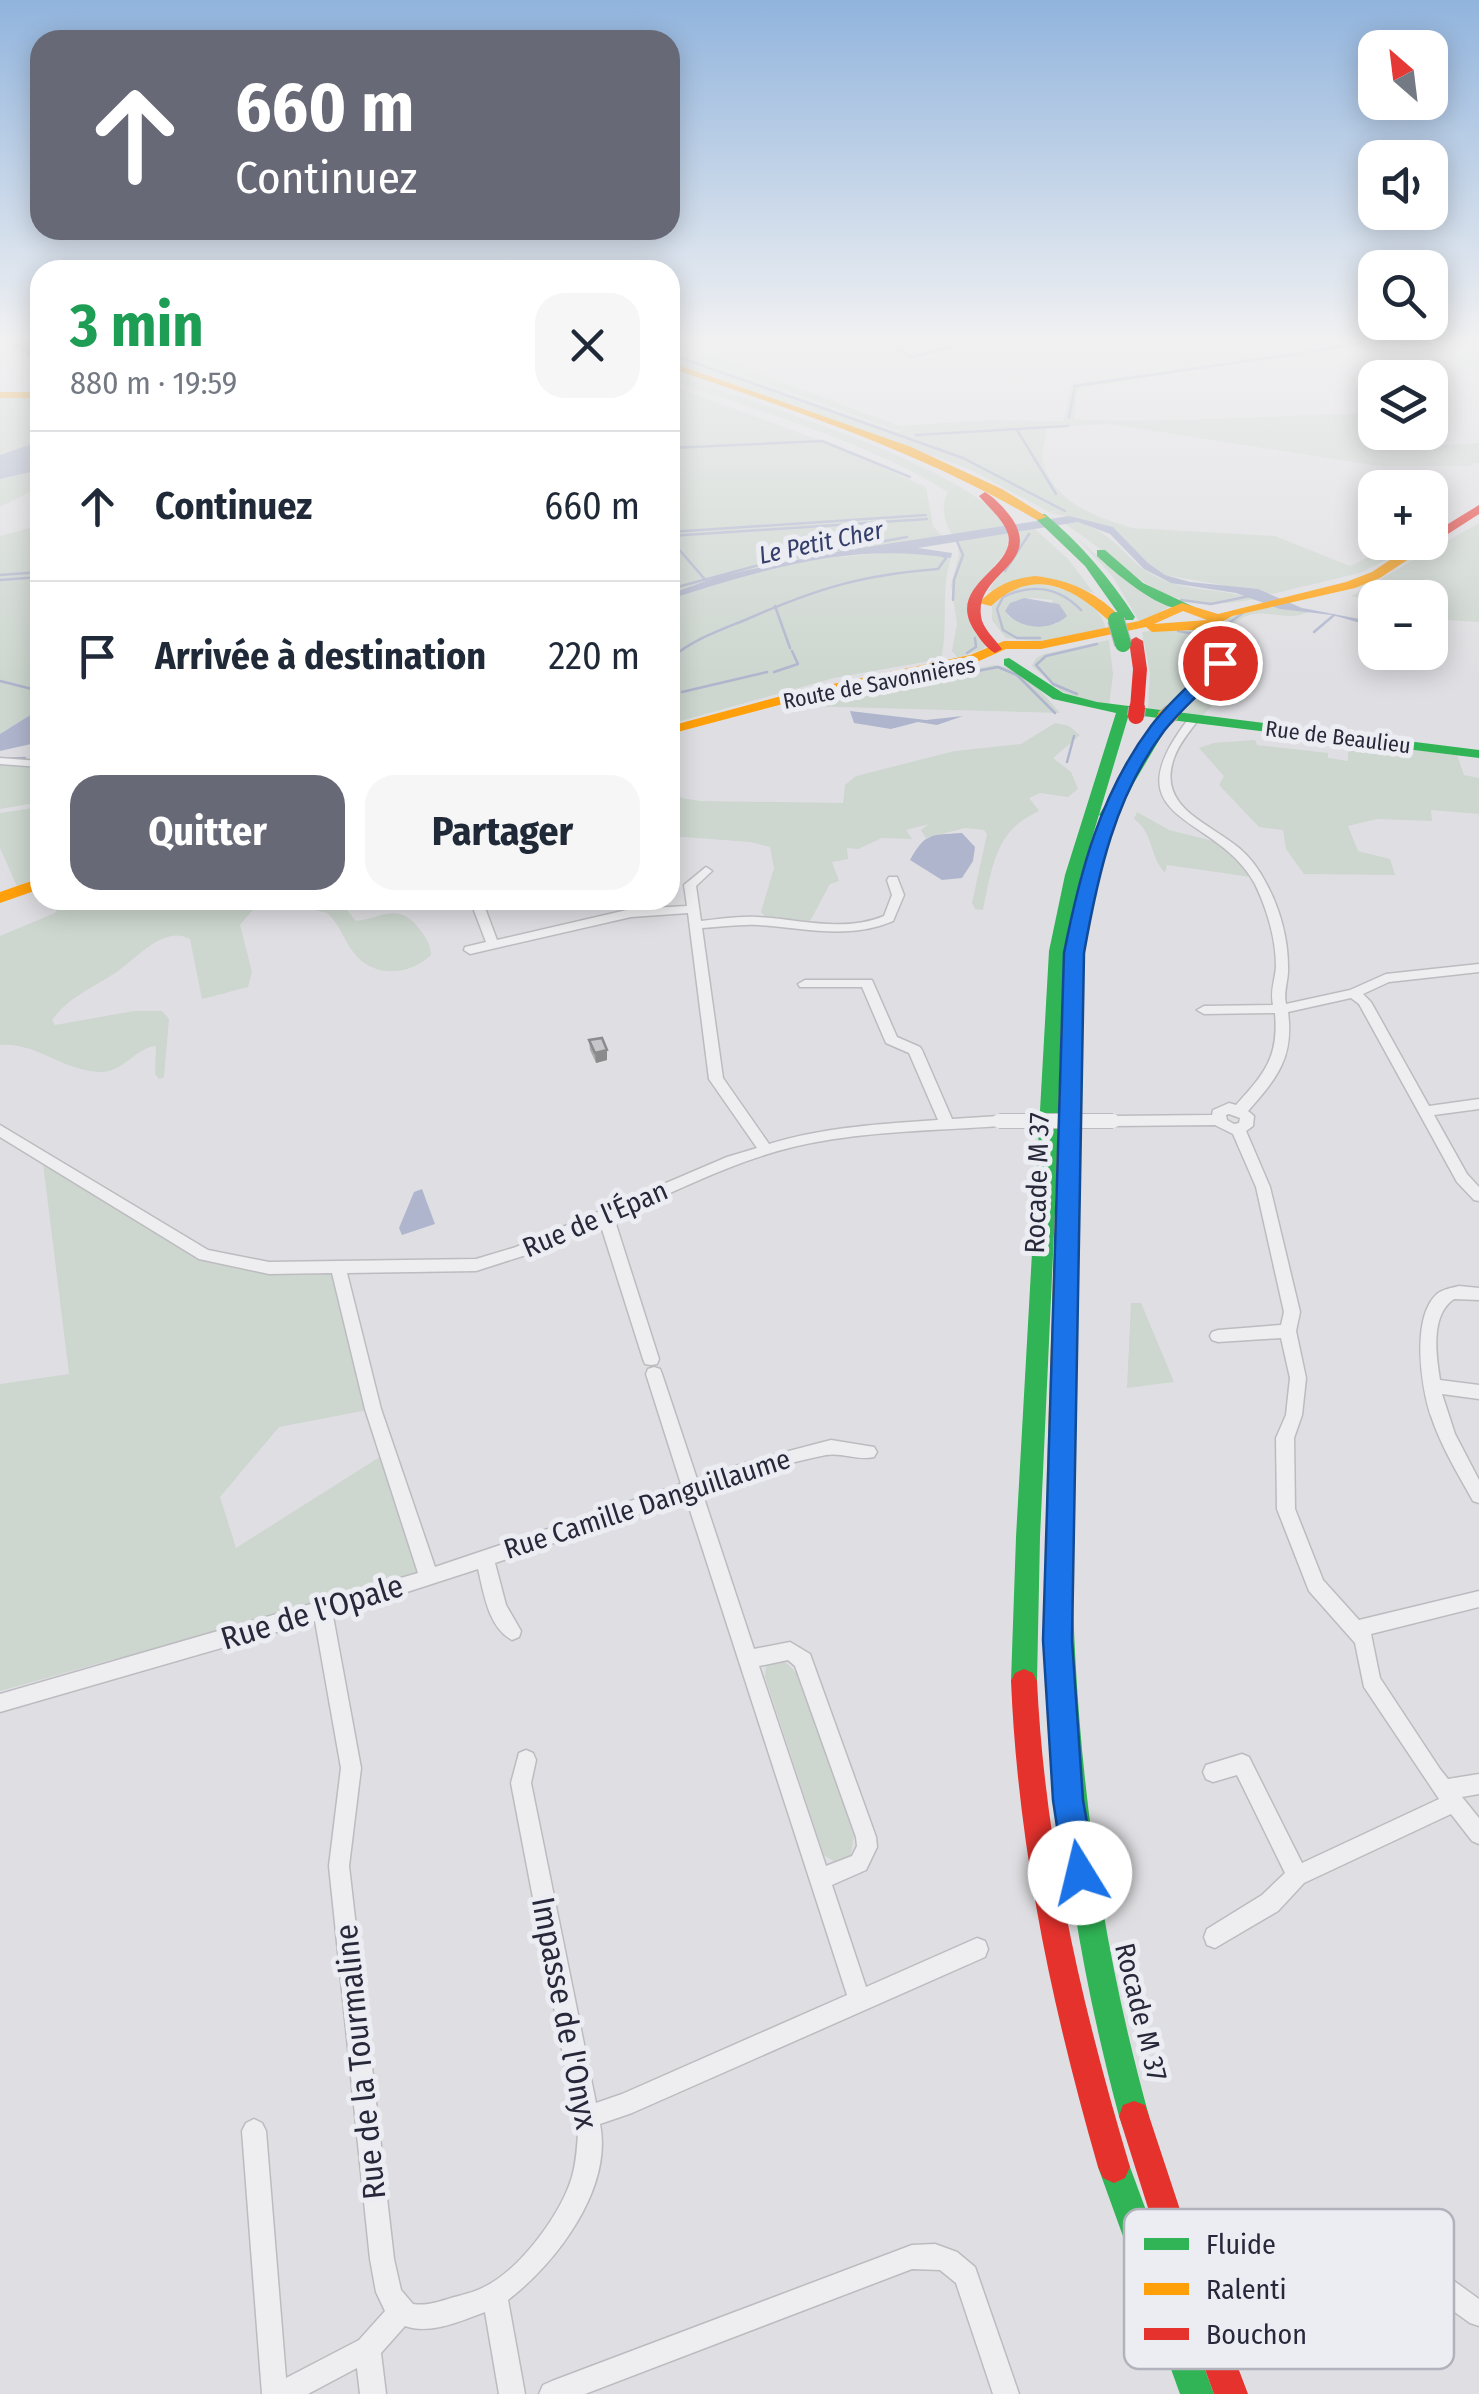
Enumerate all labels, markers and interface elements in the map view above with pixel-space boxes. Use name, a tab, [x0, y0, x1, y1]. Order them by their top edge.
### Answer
north arrow	[1358, 30, 1448, 120]
map controls	[1358, 30, 1448, 670]
text: 660 m	[235, 66, 414, 150]
icon: ahead	[70, 70, 200, 200]
button: sound	[1358, 140, 1448, 230]
text: Continuez	[235, 151, 417, 205]
button: search	[1358, 250, 1448, 340]
text: 3 min	[70, 290, 204, 362]
button: close	[535, 293, 640, 398]
button: layers	[1358, 360, 1448, 450]
text: 880 m · 19:59	[70, 364, 237, 402]
button: +	[1358, 470, 1448, 560]
icon: ahead	[70, 479, 125, 534]
text: Continuez	[155, 483, 312, 529]
text: 660 m	[544, 483, 640, 529]
water label: Le Petit Cher	[756, 515, 887, 571]
button: −	[1358, 580, 1448, 670]
pin	[1178, 621, 1263, 706]
icon: arrive	[70, 629, 125, 684]
text: Arrivée à destination	[155, 633, 486, 679]
text: 220 m	[549, 633, 640, 679]
icon: arrive	[1193, 636, 1248, 691]
street label: Route de Savonnières	[781, 651, 977, 715]
street label: Rue de Beaulieu	[1264, 715, 1412, 759]
button: Quitter	[70, 775, 345, 890]
button: Partager	[365, 775, 640, 890]
street label: Rocade M 37	[1018, 1112, 1056, 1254]
street label: Rue de l'Épan	[518, 1174, 672, 1264]
street label: Rue Camille Danguillaume	[500, 1442, 794, 1566]
street label: Rue de l'Opale	[216, 1566, 408, 1658]
position arrow	[1028, 1821, 1132, 1925]
street label: Impasse de l'Onyx	[524, 1894, 606, 2132]
street label: Rue de la Tourmaline	[327, 1923, 393, 2201]
street label: Rocade M 37	[1108, 1940, 1174, 2084]
legend	[1124, 2209, 1454, 2369]
text: Fluide	[1206, 2228, 1276, 2261]
text: Ralenti	[1206, 2273, 1286, 2306]
text: Bouchon	[1206, 2318, 1307, 2351]

